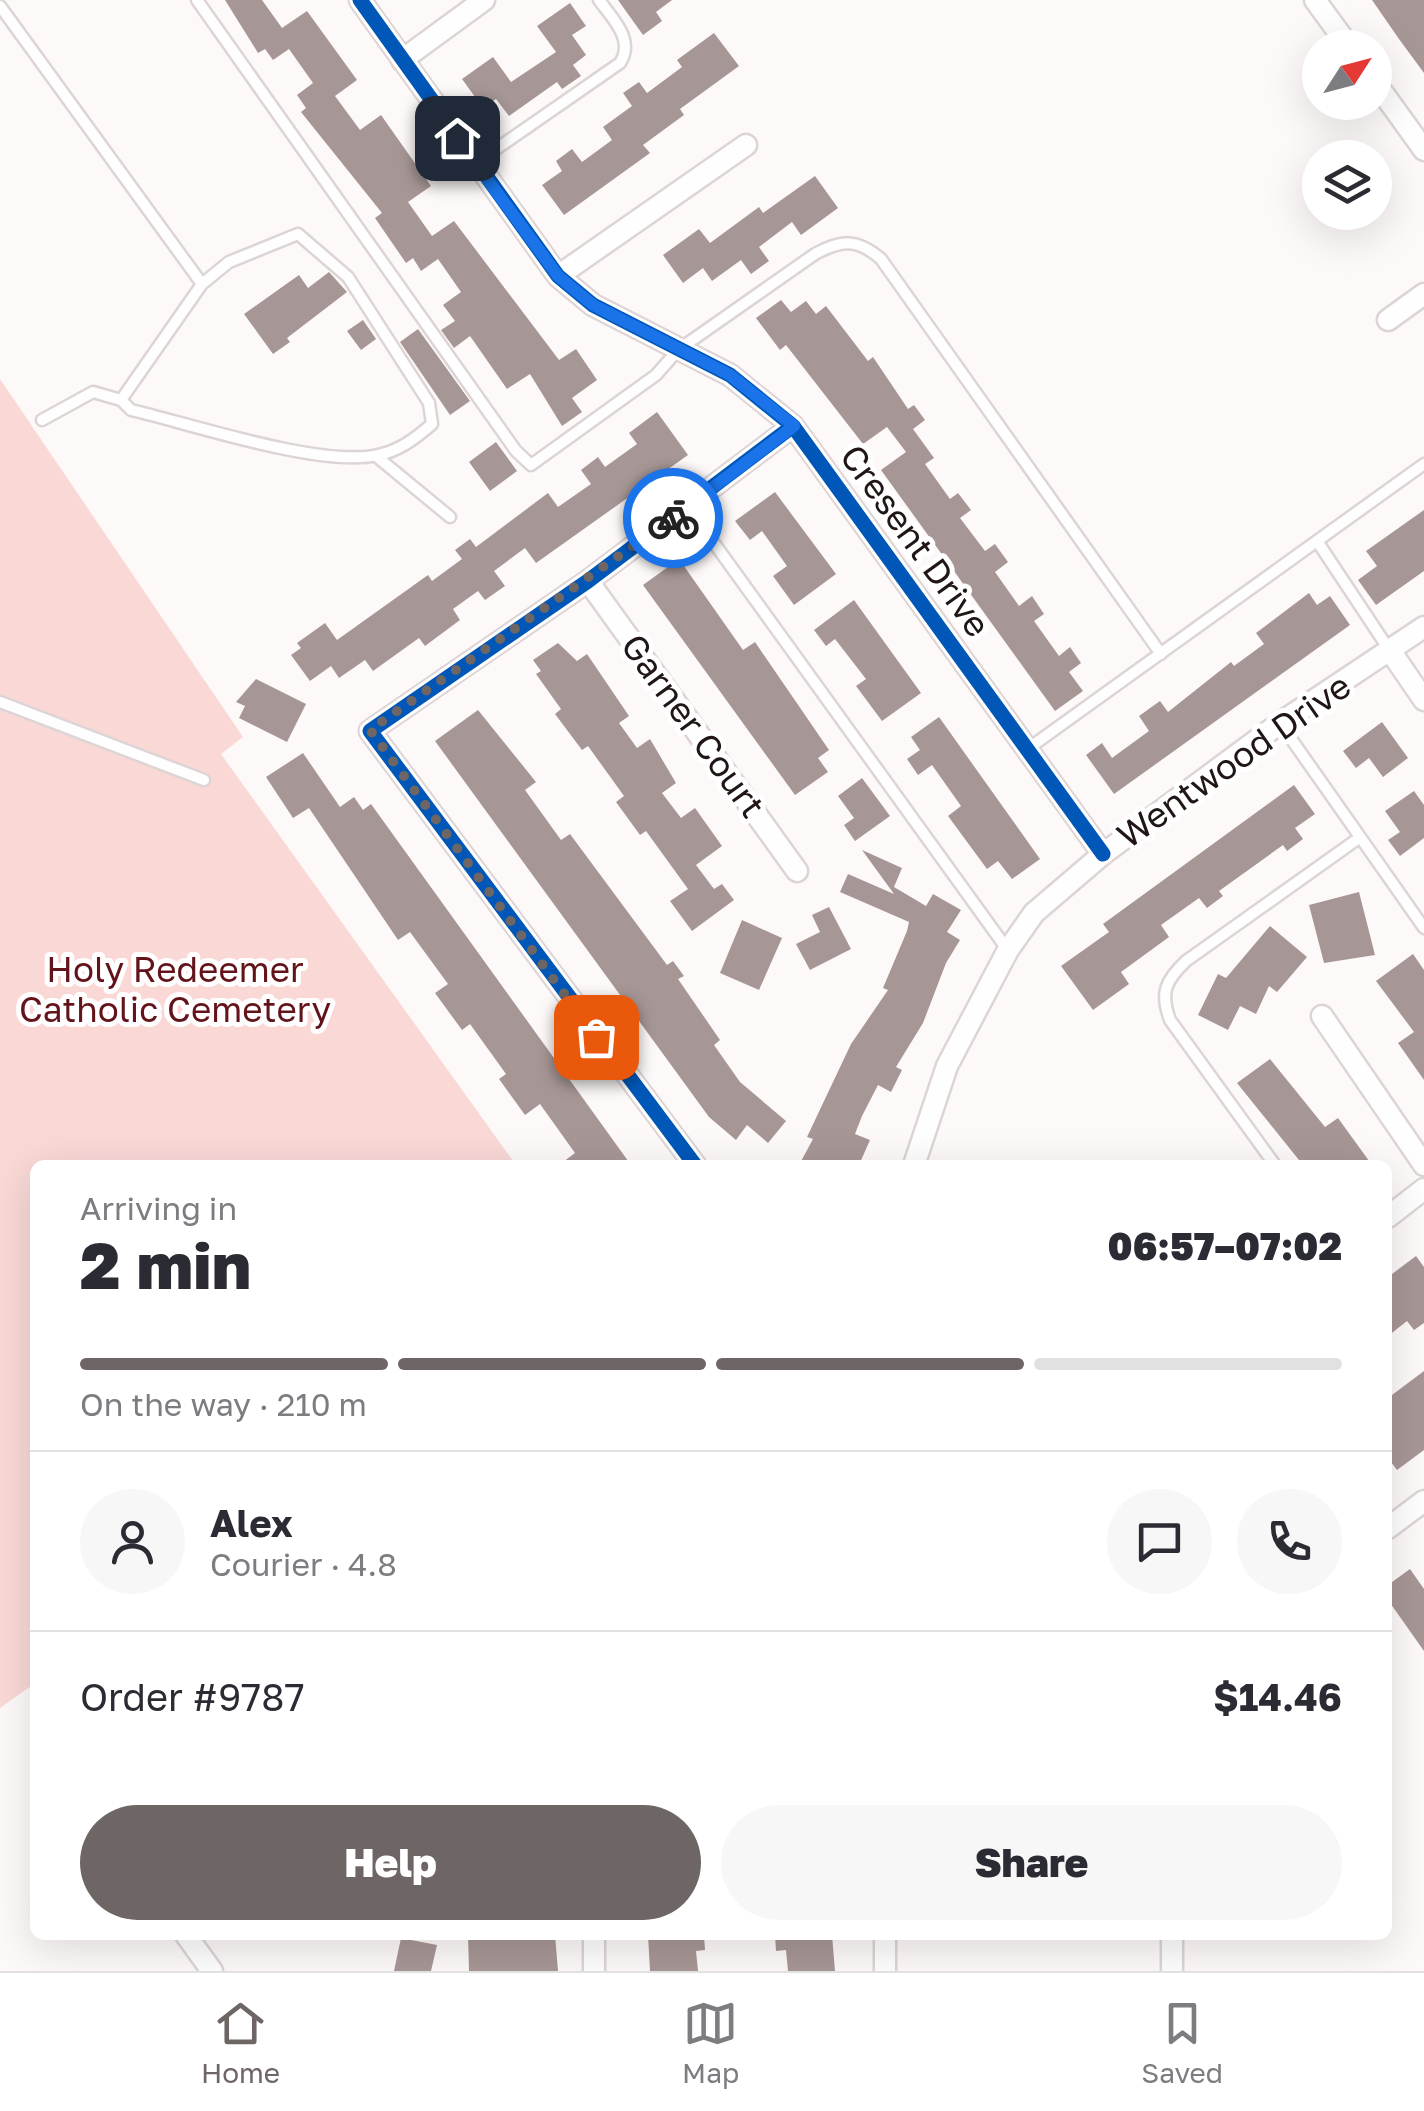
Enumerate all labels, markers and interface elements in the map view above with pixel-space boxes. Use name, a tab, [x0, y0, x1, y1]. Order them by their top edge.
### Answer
north arrow	[1302, 30, 1392, 120]
map controls	[1302, 30, 1392, 230]
pin	[415, 96, 500, 181]
icon: home	[430, 111, 485, 166]
button: layers	[1302, 140, 1392, 230]
street label: Cresent Drive	[832, 436, 999, 645]
courier	[623, 468, 723, 568]
icon: bike	[646, 491, 701, 546]
street label: Garner Court	[613, 625, 774, 825]
street label: Wentwood Drive	[1109, 664, 1358, 856]
park label: Holy Redeemer Catholic Cemetery	[19, 948, 331, 1030]
pin	[554, 995, 639, 1080]
icon: bag	[569, 1010, 624, 1065]
text: Arriving in	[80, 1189, 237, 1227]
text: 06:57–07:02	[1108, 1223, 1342, 1268]
text: 2 min	[80, 1225, 251, 1303]
text: On the way · 210 m	[80, 1385, 367, 1423]
button: person	[80, 1489, 185, 1594]
button: chat	[1107, 1489, 1212, 1594]
button: phone	[1237, 1489, 1342, 1594]
text: Alex	[210, 1500, 293, 1545]
text: Courier · 4.8	[210, 1545, 397, 1583]
text: Order #9787	[80, 1674, 305, 1719]
text: $14.46	[1213, 1674, 1342, 1719]
button: Help	[80, 1805, 701, 1920]
button: Share	[721, 1805, 1342, 1920]
tab: Home	[201, 1996, 280, 2089]
tab: Map	[682, 1996, 739, 2089]
tab: Saved	[1141, 1996, 1223, 2089]

